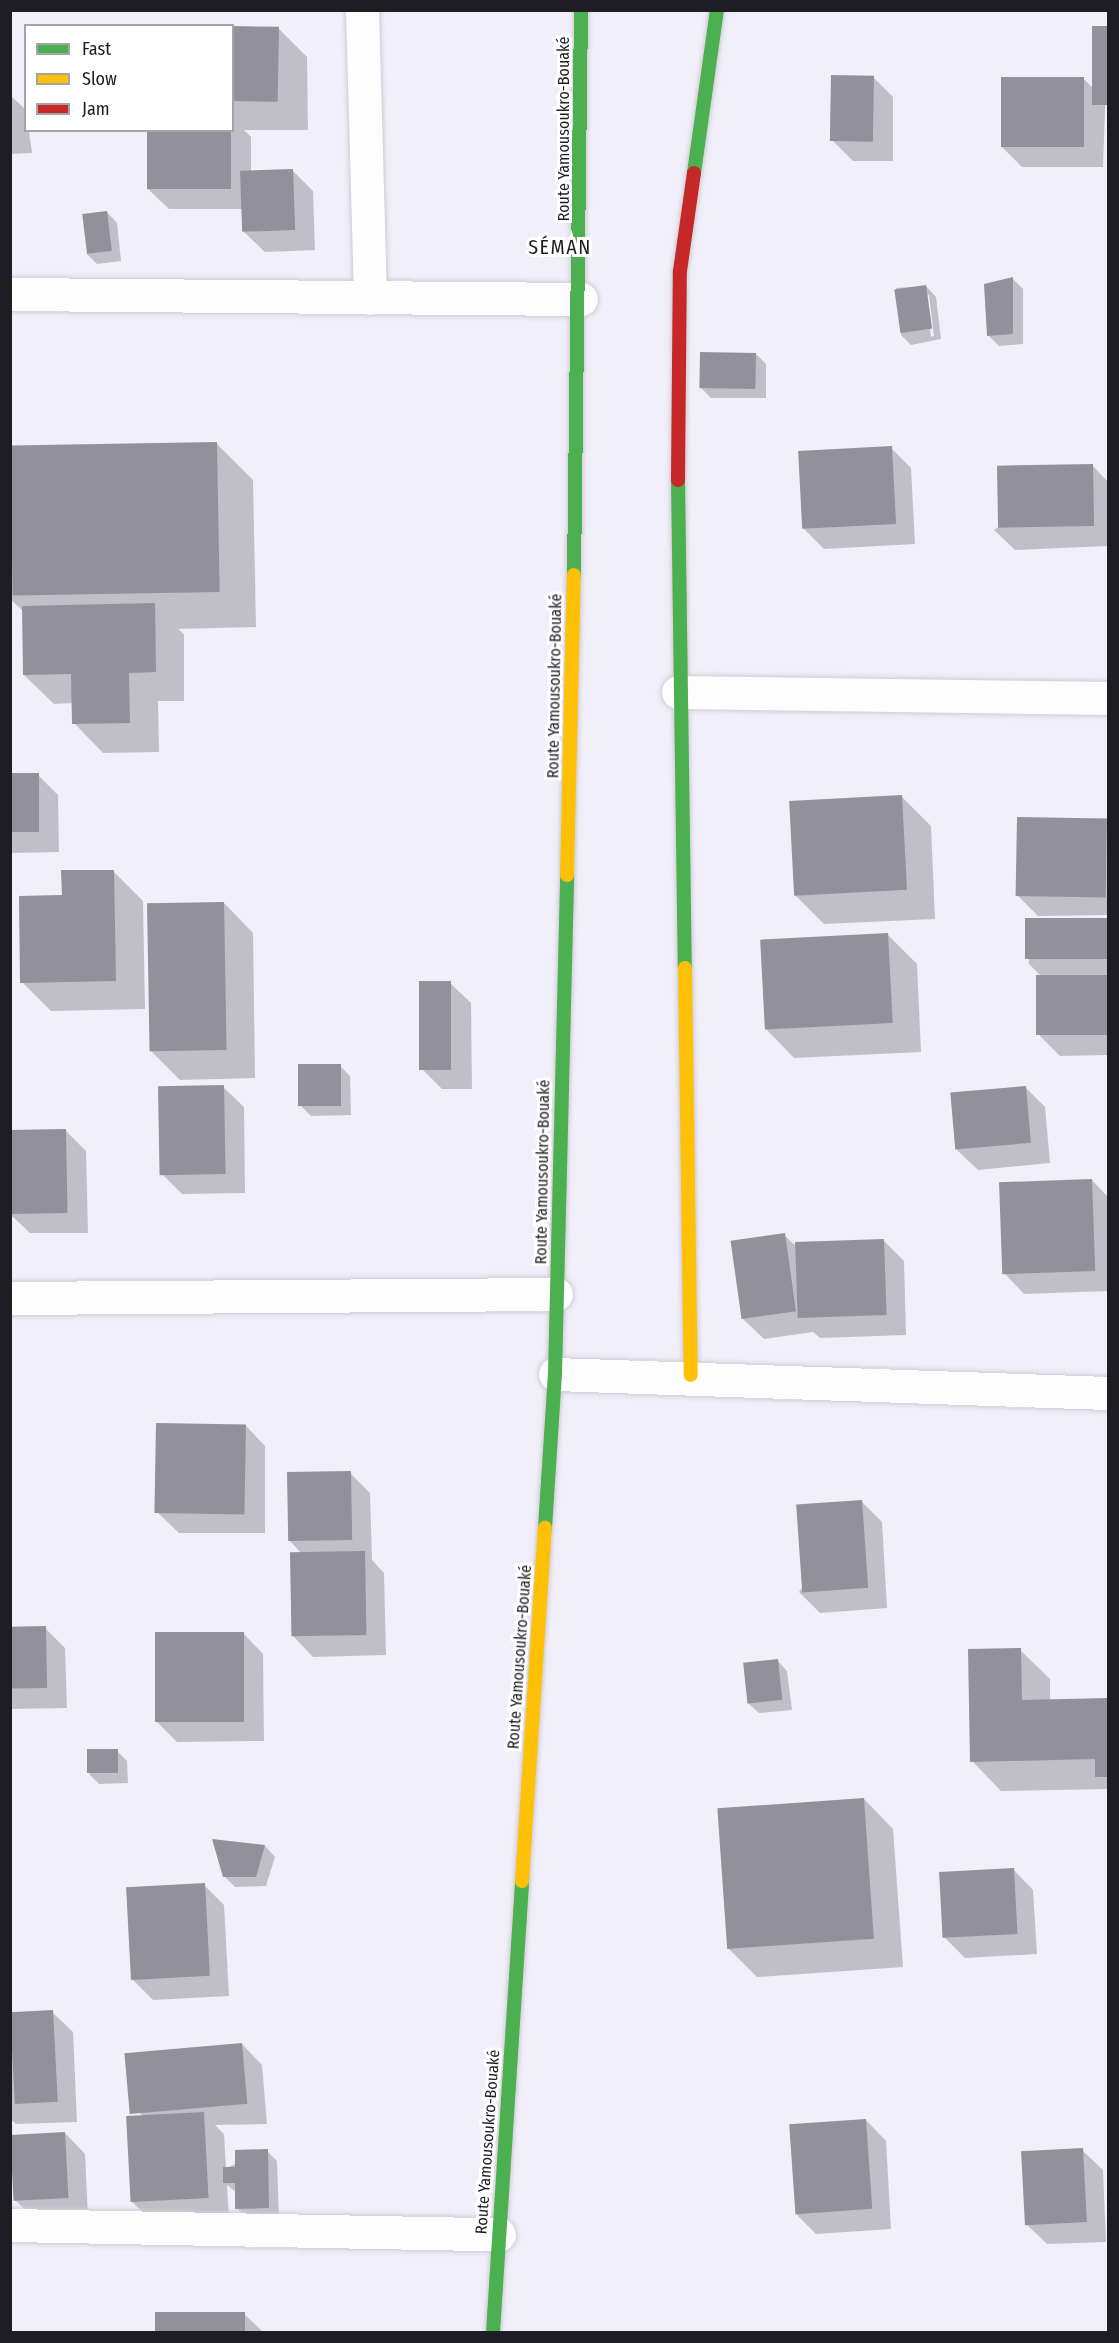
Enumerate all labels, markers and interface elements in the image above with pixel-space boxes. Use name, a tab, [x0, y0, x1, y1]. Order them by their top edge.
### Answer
legend	[24, 24, 234, 132]
street label: Route Yamousoukro-Bouaké	[554, 37, 574, 221]
text: Fast	[82, 38, 111, 60]
text: Slow	[82, 68, 117, 90]
text: Jam	[82, 98, 110, 120]
district label: SÉMAN	[528, 235, 592, 259]
street label: Route Yamousoukro-Bouaké	[544, 594, 566, 778]
street label: Route Yamousoukro-Bouaké	[532, 1080, 554, 1264]
street label: Route Yamousoukro-Bouaké	[504, 1564, 536, 1750]
street label: Route Yamousoukro-Bouaké	[472, 2049, 504, 2235]

